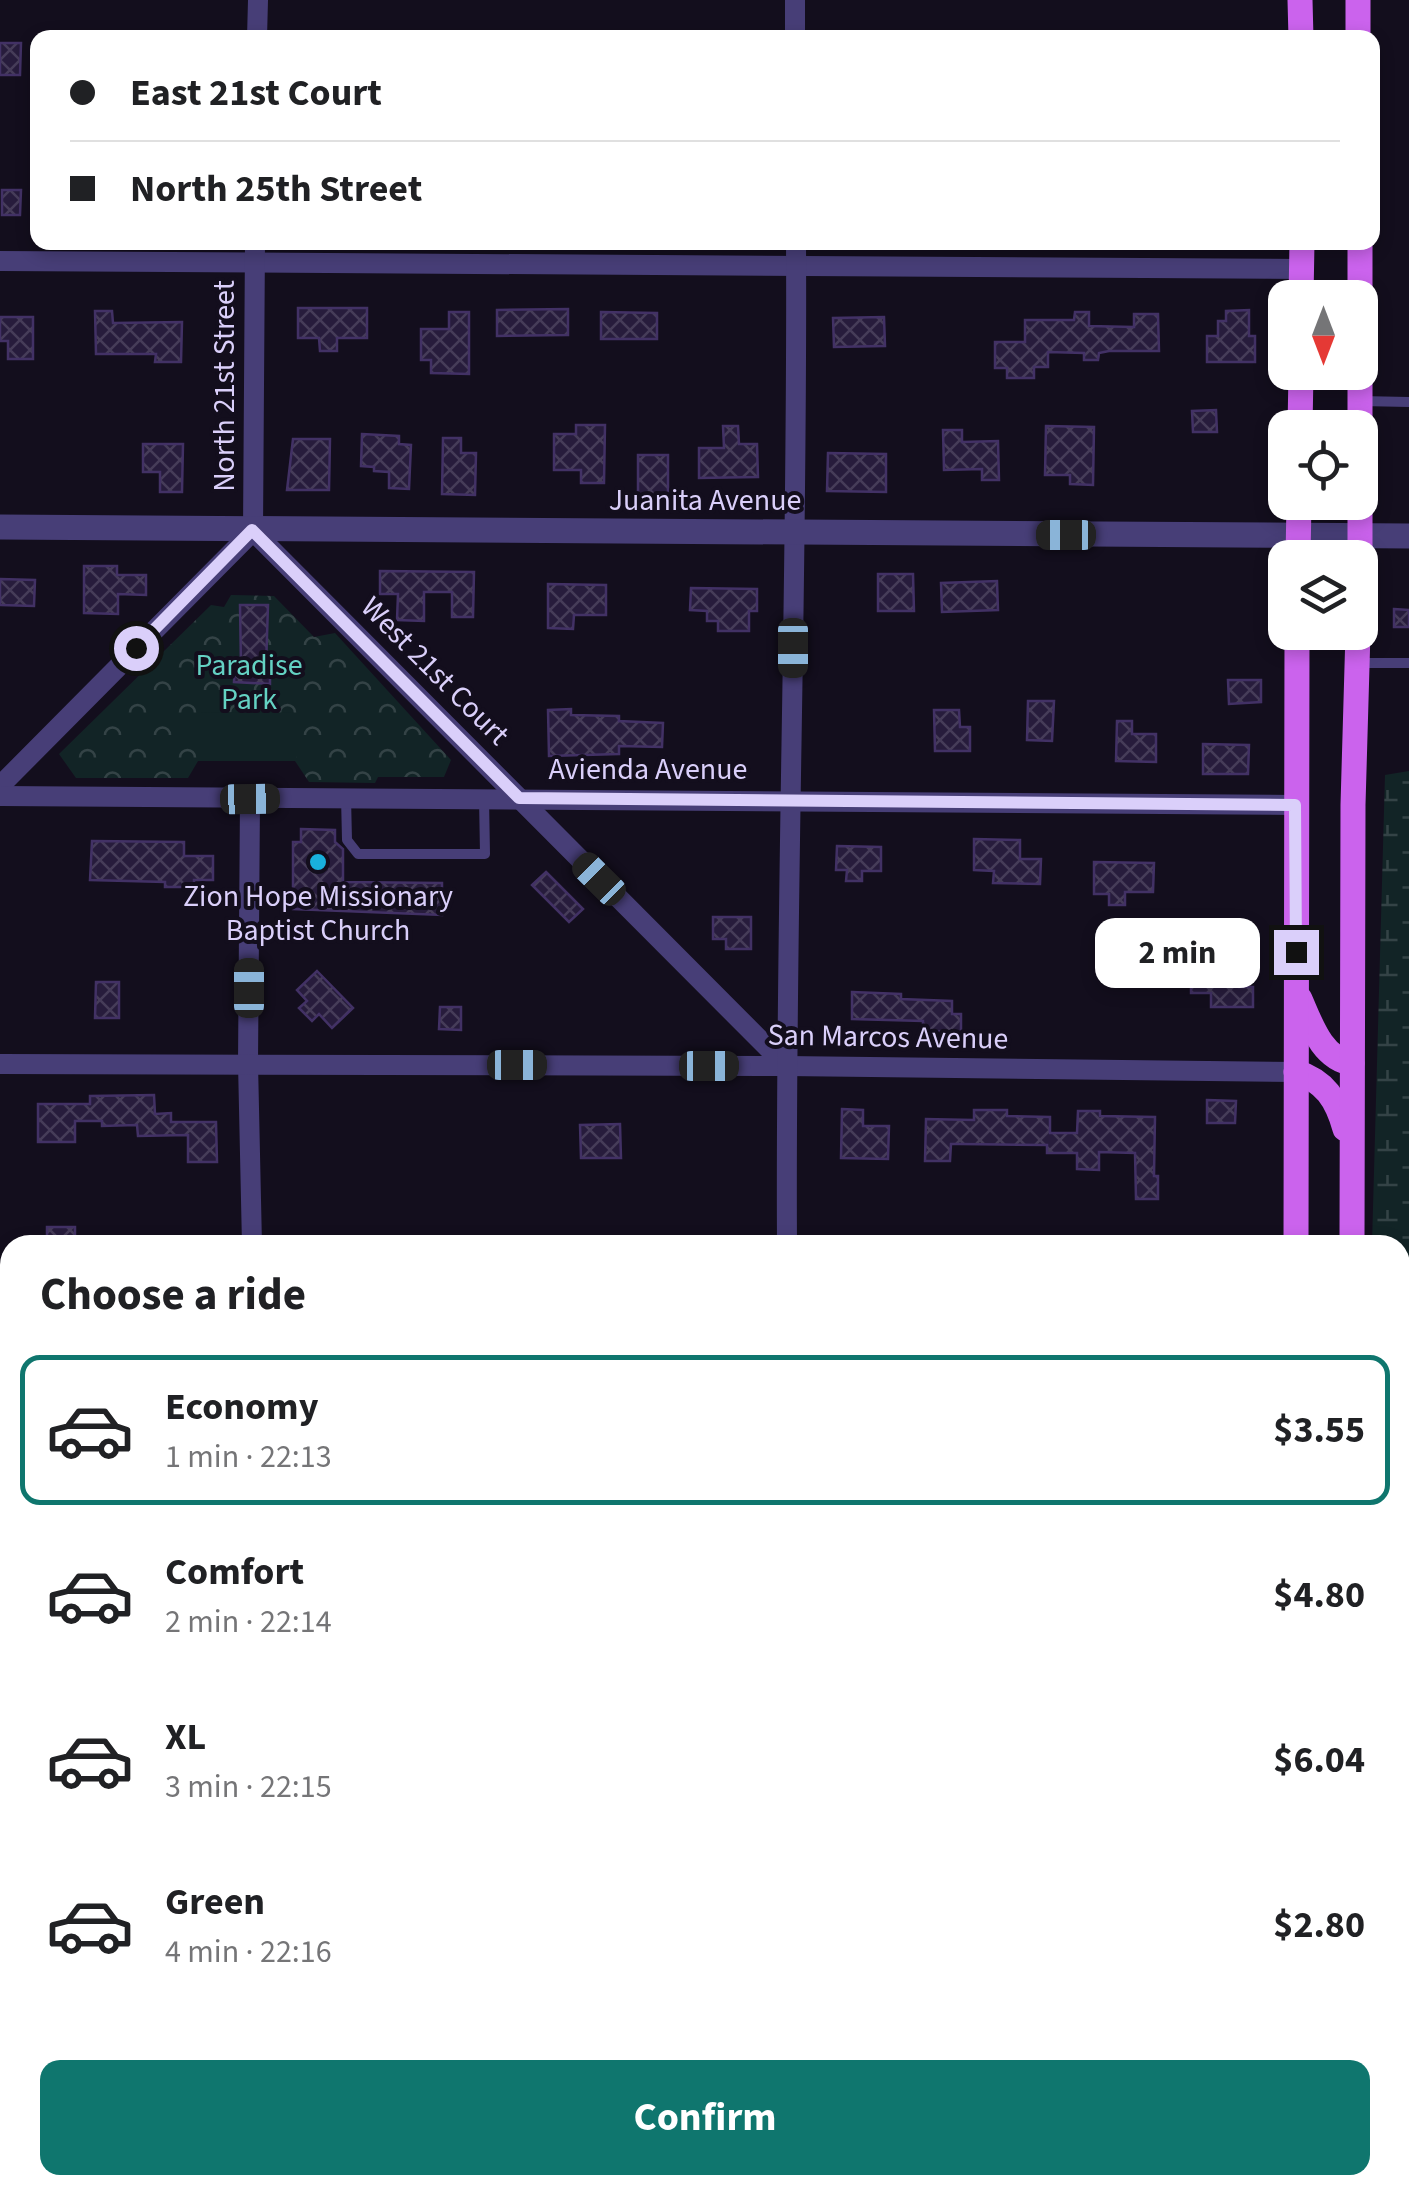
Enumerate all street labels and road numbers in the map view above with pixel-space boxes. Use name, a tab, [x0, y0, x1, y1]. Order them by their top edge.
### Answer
street label: North 21st Street	[203, 280, 246, 492]
street label: Juanita Avenue	[609, 479, 801, 522]
street label: West 21st Court	[351, 587, 519, 755]
street label: Avienda Avenue	[549, 748, 747, 791]
street label: San Marcos Avenue	[767, 1013, 1009, 1061]

